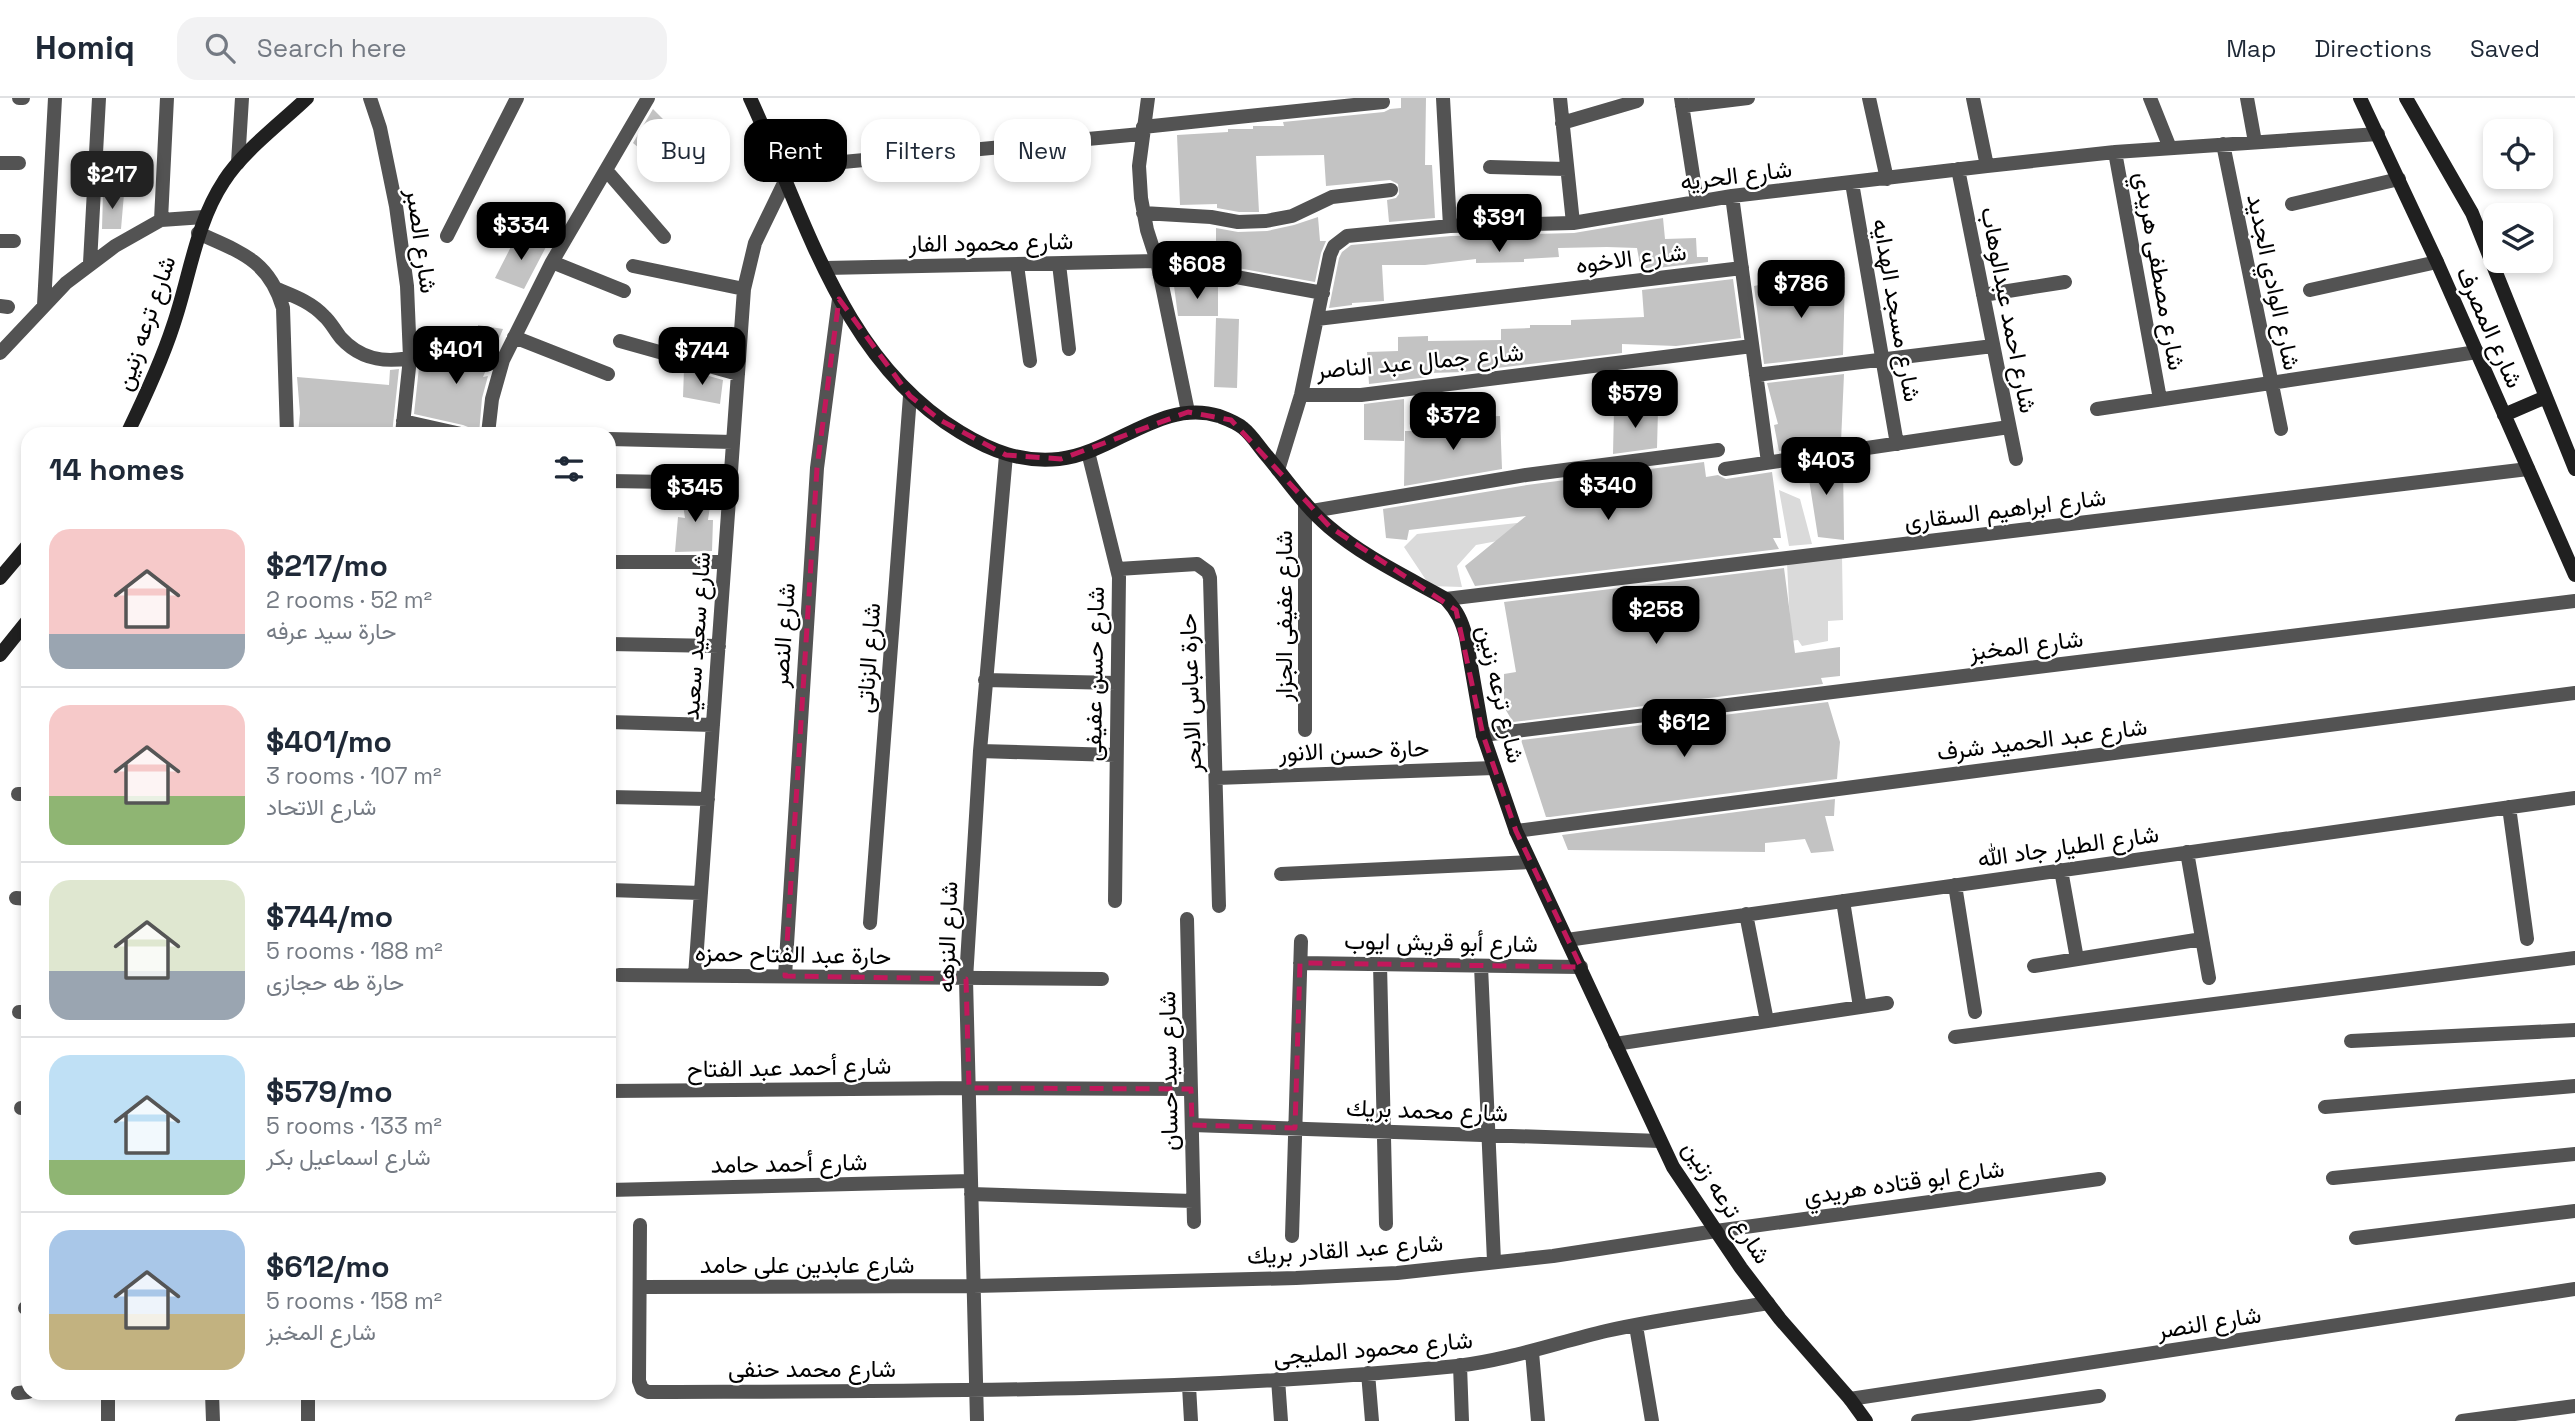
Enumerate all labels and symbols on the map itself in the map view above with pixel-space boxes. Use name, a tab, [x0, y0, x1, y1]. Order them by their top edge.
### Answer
pin: $217	[71, 152, 153, 211]
street label: شارع الحريه	[1678, 153, 1794, 198]
street label: شارع مصطفى هريدي	[2123, 169, 2193, 373]
street label: شارع الصبر	[398, 186, 445, 295]
street label: شارع الوادي الجديد	[2236, 191, 2308, 374]
pin: $391	[1458, 194, 1540, 254]
pin: $334	[480, 202, 562, 262]
street label: شارع احمد عبدالوهاب	[1973, 204, 2044, 416]
street label: شارع مسجد الهدايه	[1865, 216, 1928, 404]
street label: شارع محمود الفار	[907, 225, 1074, 260]
street label: شارع الاخوه	[1574, 236, 1688, 281]
pin: $608	[1156, 242, 1238, 301]
street label: شارع ترعه زنين	[107, 251, 183, 395]
pin: $786	[1760, 260, 1842, 320]
street label: شارع المصرف	[2449, 261, 2531, 393]
pin: $401	[415, 327, 497, 386]
pin: $744	[661, 328, 743, 387]
street label: شارع جمال عبد الناصر	[1314, 336, 1525, 387]
pin: $579	[1594, 370, 1676, 430]
pin: $372	[1412, 392, 1494, 452]
pin: $403	[1785, 438, 1867, 497]
pin: $340	[1567, 462, 1649, 522]
pin: $345	[654, 464, 736, 524]
street label: شارع ابراهيم السقارى	[1902, 481, 2108, 538]
street label: شارع عفيفى الجزار	[1268, 530, 1300, 703]
street label: شارع سعيد سعيد	[675, 551, 718, 721]
street label: شارع النصر	[764, 582, 803, 689]
street label: شارع حسن عفيفى	[1077, 586, 1112, 762]
pin: $258	[1615, 587, 1697, 646]
street label: شارع الزناتى	[849, 602, 888, 714]
street label: حارة عباس الابحر	[1172, 613, 1208, 774]
street label: شارع ترعه زنين	[1469, 622, 1532, 766]
street label: شارع المخبز	[1966, 623, 2085, 668]
pin: $612	[1643, 700, 1725, 759]
street label: شارع عبد الحميد شرف	[1935, 711, 2149, 768]
street label: حارة حسن الانور	[1277, 732, 1430, 768]
street label: شارع الطيار جاد الله	[1975, 818, 2161, 875]
street label: شارع النزهه	[930, 881, 965, 993]
street label: شارع أبو قريش ايوب	[1344, 925, 1538, 960]
street label: حارة عبد الفتاح حمزه	[695, 937, 891, 972]
street label: شارع سيد حسان	[1151, 991, 1186, 1151]
street label: شارع أحمد عبد الفتاح	[687, 1050, 892, 1085]
street label: شارع محمد بريك	[1345, 1092, 1508, 1129]
street label: شارع ترعه زنين	[1675, 1135, 1778, 1270]
street label: شارع أحمد حامد	[710, 1146, 868, 1181]
street label: شارع ابو قتاده هريدي	[1802, 1153, 2007, 1215]
street label: شارع عبد القادر بريك	[1246, 1227, 1444, 1272]
street label: شارع عابدين على حامد	[700, 1249, 914, 1281]
street label: شارع النصر	[2154, 1298, 2263, 1347]
street label: شارع محمود المليجى	[1272, 1324, 1474, 1373]
street label: شارع محمد حنفى	[728, 1353, 896, 1385]

